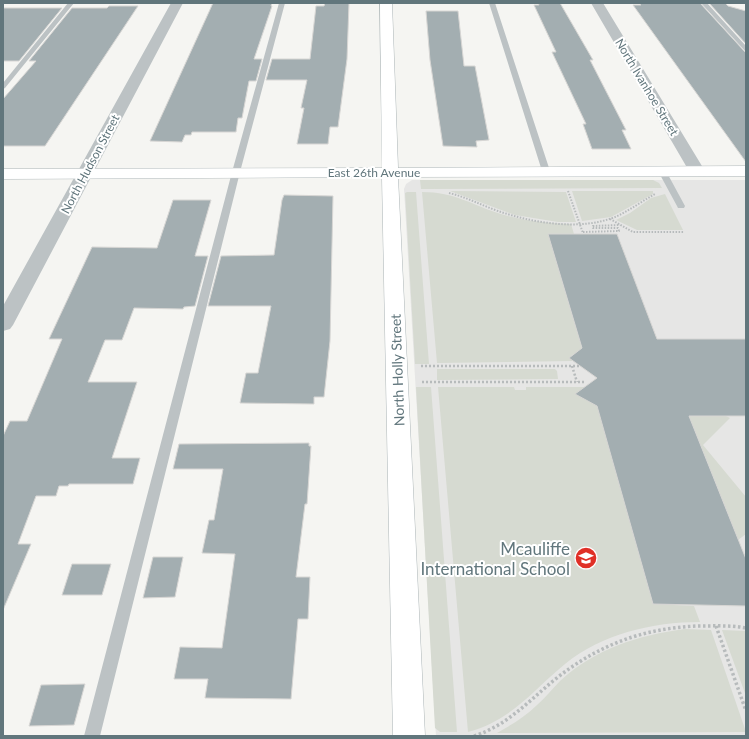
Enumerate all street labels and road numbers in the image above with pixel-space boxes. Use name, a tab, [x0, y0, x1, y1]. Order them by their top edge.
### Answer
street label: North Ivanhoe Street	[612, 36, 682, 139]
street label: North Hudson Street	[58, 111, 123, 216]
street label: East 26th Avenue	[328, 165, 420, 180]
street label: North Holly Street	[387, 314, 407, 426]

